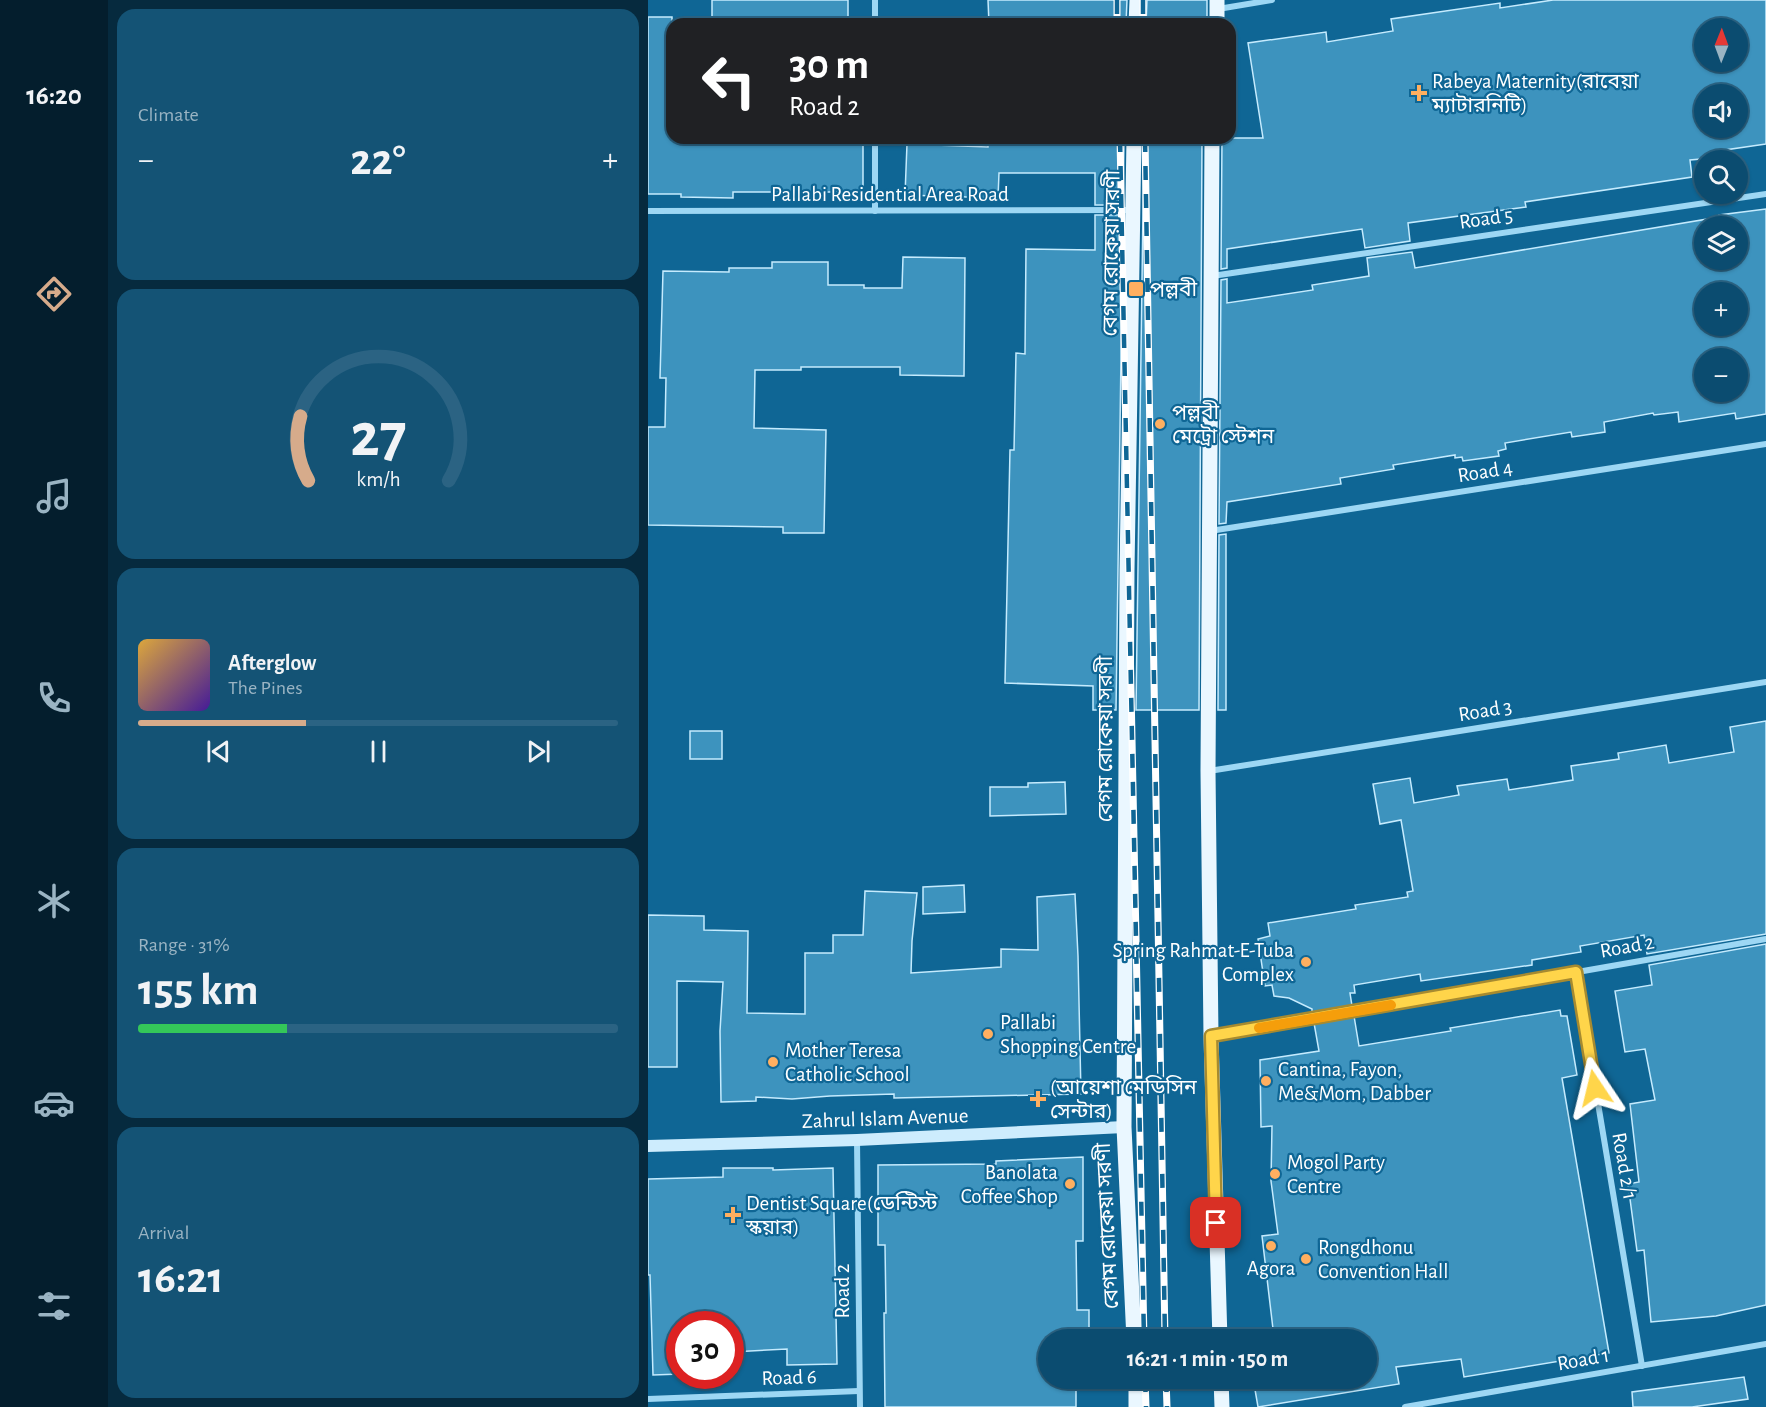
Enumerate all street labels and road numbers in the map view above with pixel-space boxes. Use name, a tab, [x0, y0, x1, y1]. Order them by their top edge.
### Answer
street label: বেগম রোকেয়া সরণী	[1098, 169, 1123, 336]
street label: Pallabi Residential Area Road	[771, 184, 1009, 205]
street label: Road 5	[1458, 204, 1514, 233]
street label: Road 4	[1456, 457, 1514, 486]
street label: বেগম রোকেয়া সরণী	[1093, 655, 1116, 822]
street label: Road 3	[1457, 696, 1513, 725]
street label: Road 2	[1598, 931, 1656, 962]
street label: Zahrul Islam Avenue	[801, 1105, 969, 1132]
street label: Road 2/1	[1608, 1131, 1641, 1201]
street label: বেগম রোকেয়া সরণী	[1091, 1142, 1122, 1310]
street label: Road 2	[832, 1264, 853, 1318]
street label: Road 1	[1555, 1345, 1611, 1374]
street label: Road 6	[761, 1366, 817, 1389]

